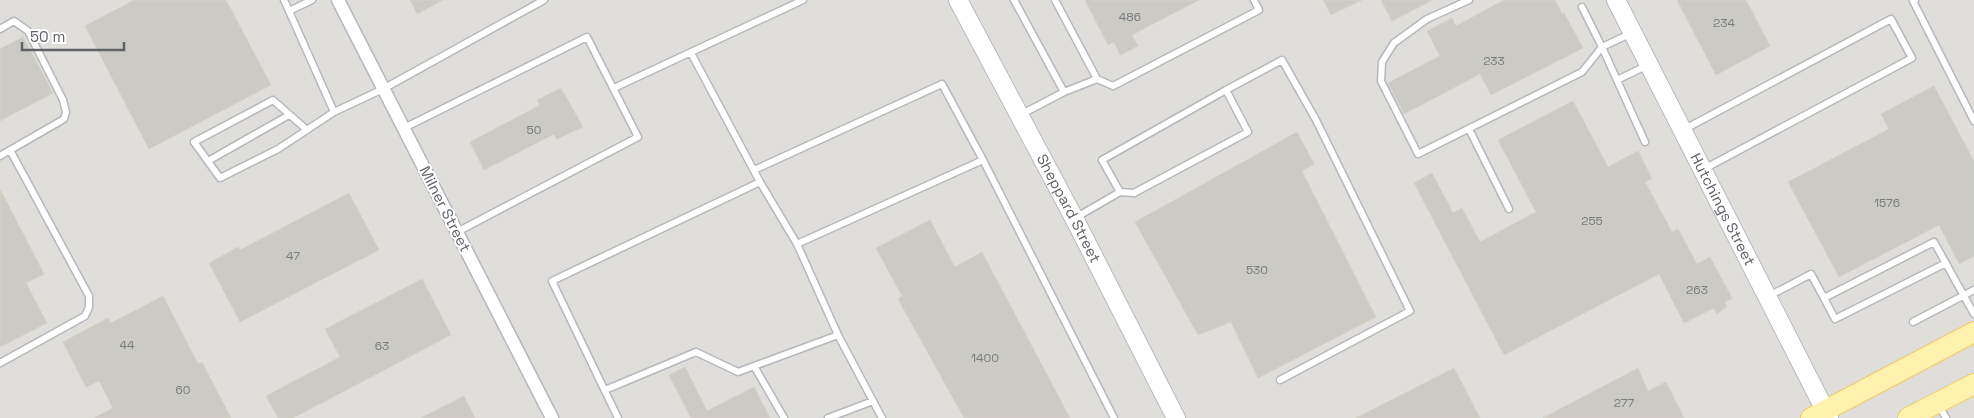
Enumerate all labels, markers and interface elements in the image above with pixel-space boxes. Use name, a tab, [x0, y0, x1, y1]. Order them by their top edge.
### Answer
house number: 486	[1119, 9, 1141, 25]
house number: 234	[1713, 15, 1735, 31]
scale bar	[22, 20, 125, 52]
text: 50 m	[30, 27, 65, 46]
house number: 233	[1483, 53, 1505, 69]
house number: 50	[527, 122, 541, 138]
street label: Hutchings Street	[1687, 150, 1760, 269]
street label: Sheppard Street	[1033, 151, 1105, 266]
street label: Milner Street	[416, 163, 475, 255]
house number: 1576	[1874, 195, 1900, 211]
house number: 255	[1581, 213, 1603, 229]
house number: 47	[286, 248, 300, 264]
house number: 530	[1246, 262, 1268, 278]
house number: 263	[1686, 282, 1708, 298]
house number: 44	[119, 337, 135, 353]
house number: 63	[375, 338, 389, 354]
house number: 1400	[971, 350, 999, 366]
house number: 60	[175, 382, 191, 398]
house number: 277	[1614, 395, 1635, 411]

